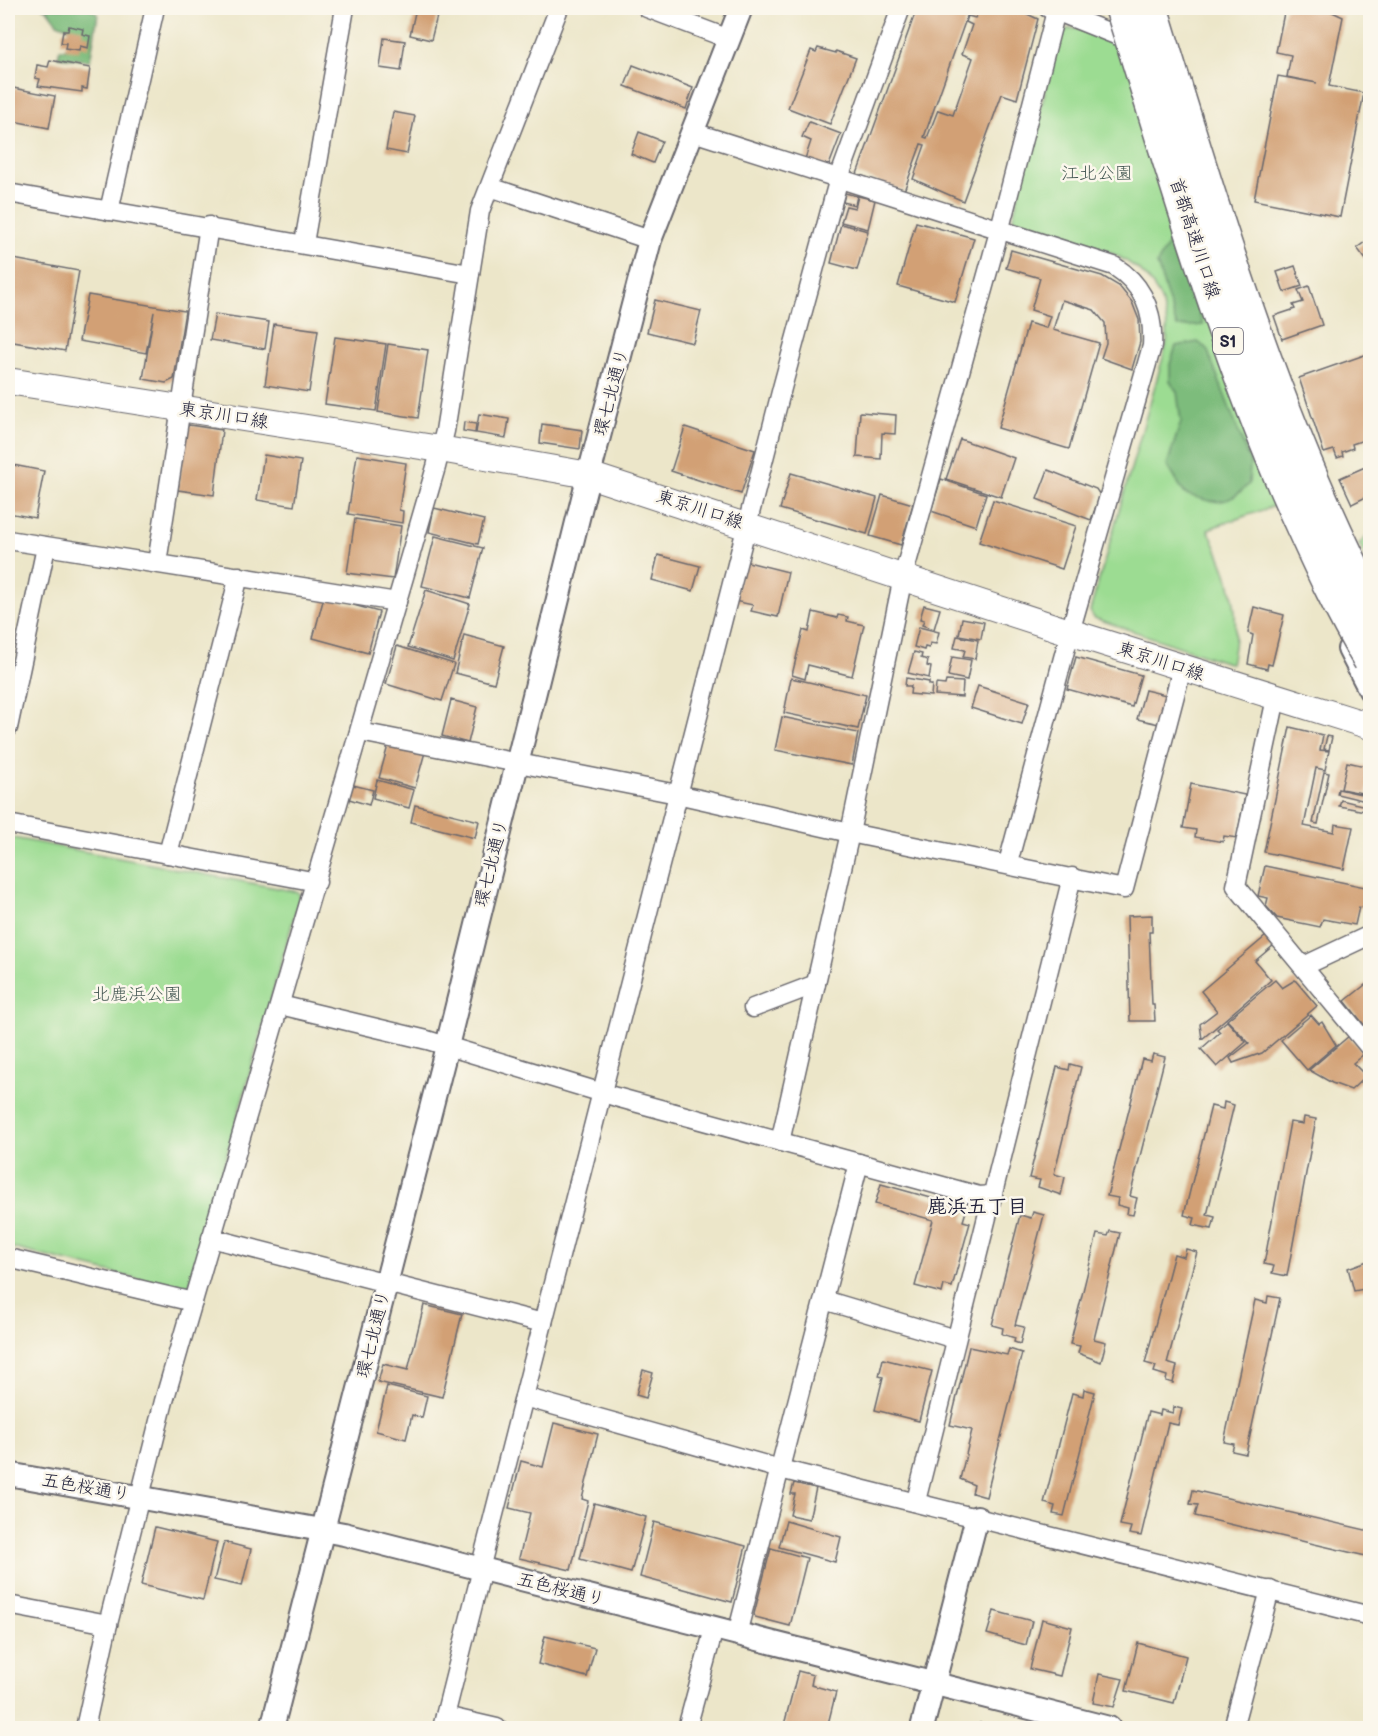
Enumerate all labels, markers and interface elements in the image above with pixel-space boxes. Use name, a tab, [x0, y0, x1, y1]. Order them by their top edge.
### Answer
park label: 江北公園	[1061, 163, 1133, 184]
street label: 首都高速川口線	[1165, 175, 1224, 301]
road number: S1	[1213, 328, 1243, 354]
street label: 環七北通り	[590, 346, 633, 438]
street label: 東京川口線	[178, 398, 270, 433]
street label: 東京川口線	[654, 486, 746, 533]
street label: 東京川口線	[1115, 638, 1207, 685]
street label: 環七北通り	[470, 817, 513, 909]
park label: 北鹿浜公園	[92, 984, 182, 1005]
district label: 鹿浜五丁目	[927, 1195, 1027, 1219]
street label: 環七北通り	[352, 1288, 395, 1380]
street label: 五色桜通り	[40, 1469, 132, 1506]
street label: 五色桜通り	[515, 1568, 607, 1611]

